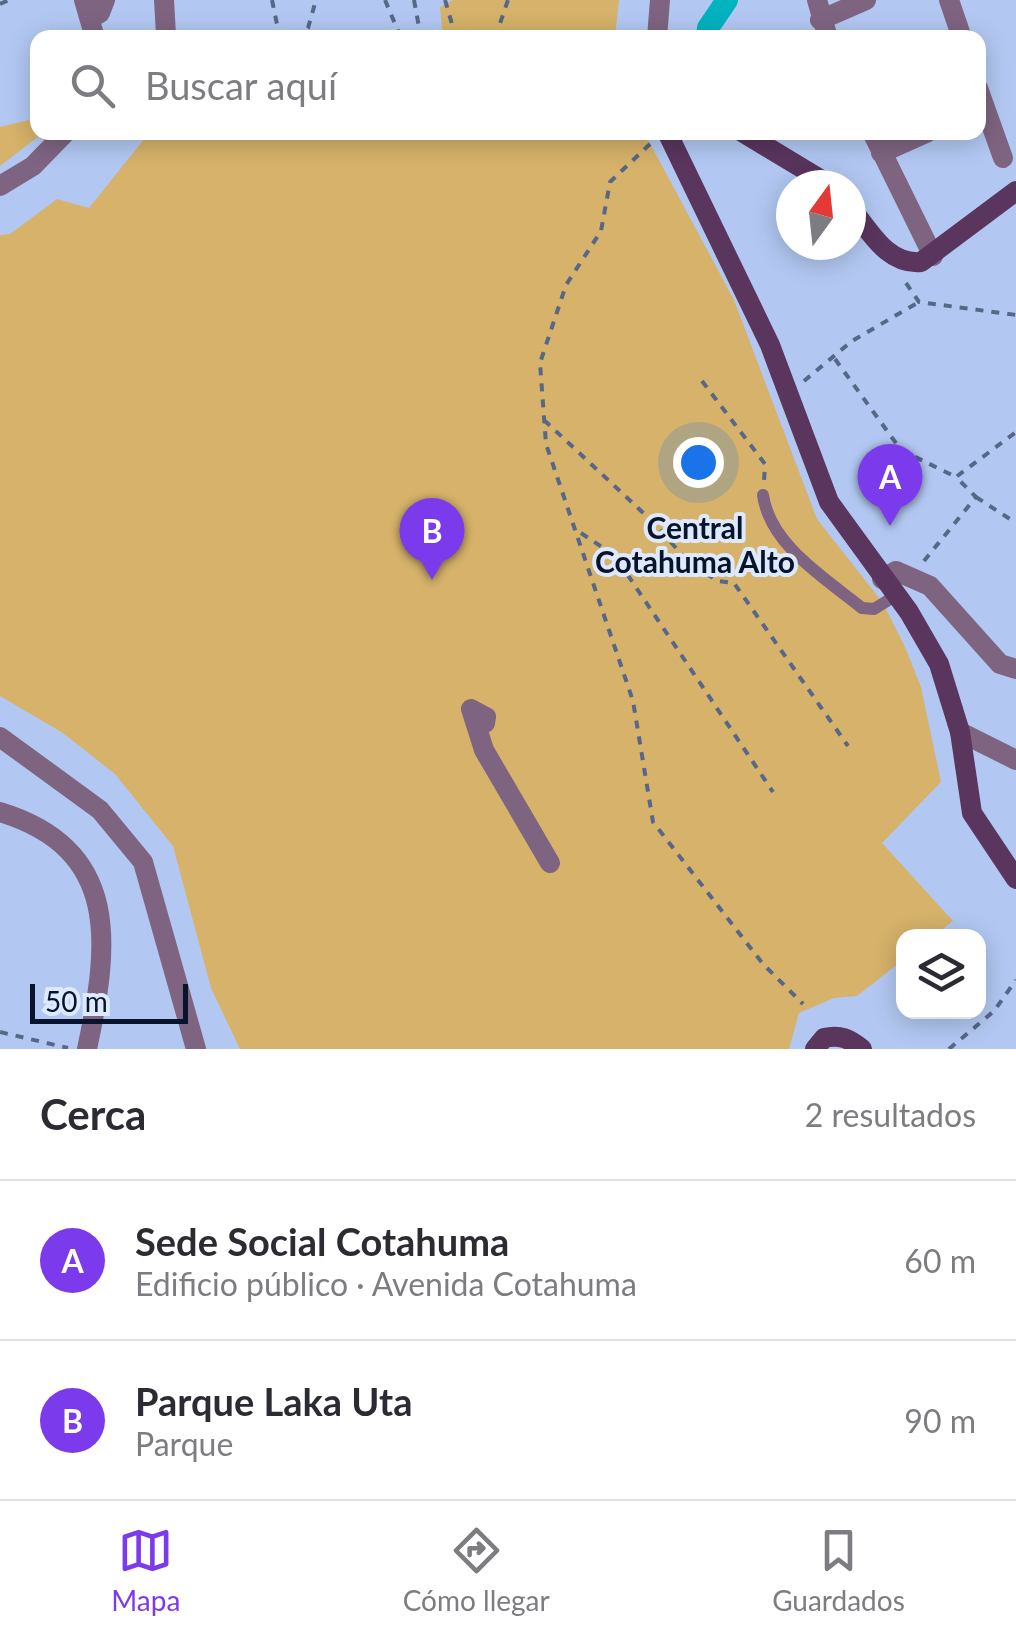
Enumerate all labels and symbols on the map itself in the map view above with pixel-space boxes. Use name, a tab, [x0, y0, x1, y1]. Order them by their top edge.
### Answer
north arrow	[776, 170, 866, 260]
your location	[673, 437, 724, 488]
pin: A	[858, 444, 922, 526]
pin: B	[400, 498, 464, 580]
district label: Central Cotahuma Alto	[595, 509, 795, 579]
scale bar	[30, 979, 188, 1024]

